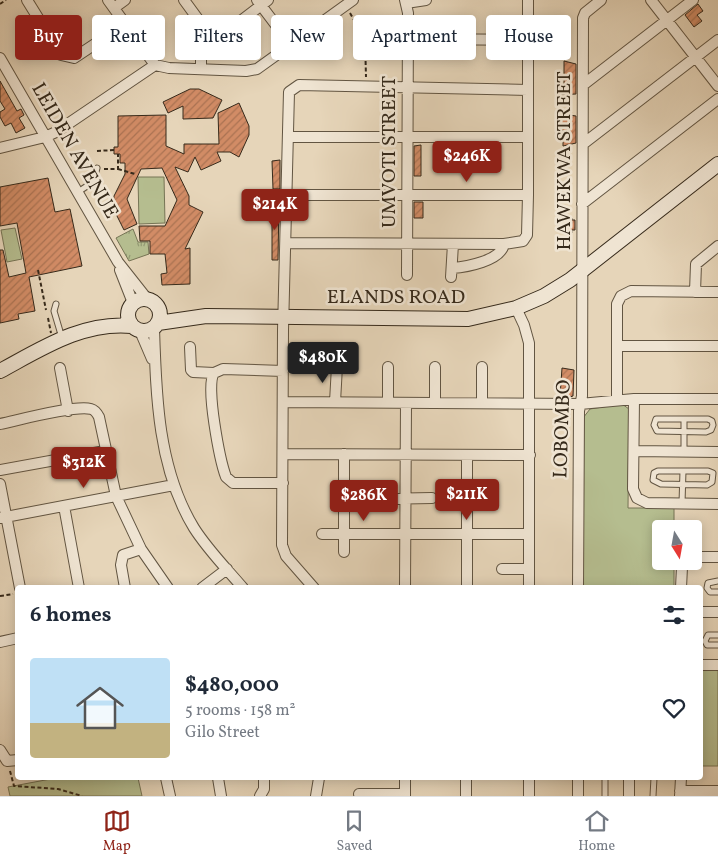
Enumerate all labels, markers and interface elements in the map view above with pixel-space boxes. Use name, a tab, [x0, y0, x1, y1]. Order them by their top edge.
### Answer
chip: Buy	[15, 15, 82, 60]
chip: Rent	[92, 15, 165, 60]
chip: Filters	[175, 15, 261, 60]
chip: New	[271, 15, 343, 60]
chip: Apartment	[353, 15, 476, 60]
chip: House	[486, 15, 571, 60]
street label: HAWEKWA STREET	[551, 71, 579, 251]
street label: UMVOTI STREET	[376, 76, 404, 228]
street label: LEIDEN AVENUE	[24, 78, 124, 224]
pin: $246K	[432, 140, 502, 183]
text: $246K	[443, 146, 491, 168]
pin: $214K	[240, 188, 310, 231]
text: $214K	[253, 194, 297, 216]
street label: ELANDS ROAD	[327, 284, 465, 312]
pin: $480K	[288, 342, 358, 384]
text: $480K	[299, 347, 347, 369]
street label: LOBOMBO	[547, 379, 579, 479]
pin: $312K	[49, 446, 119, 489]
text: $312K	[62, 452, 106, 474]
pin: $211K	[432, 478, 502, 521]
pin: $286K	[329, 480, 399, 522]
text: $211K	[446, 484, 488, 506]
text: $286K	[341, 485, 387, 507]
north arrow	[652, 520, 702, 570]
map controls	[652, 520, 702, 570]
text: 6 homes	[30, 601, 111, 630]
icon: filters	[660, 601, 688, 629]
text: $480,000	[185, 671, 279, 700]
icon: home	[70, 678, 130, 738]
icon: heart	[660, 694, 688, 722]
text: 5 rooms · 158 m²	[185, 700, 295, 722]
text: Gilo Street	[185, 722, 260, 744]
tab: Map	[103, 807, 131, 856]
tab: Saved	[336, 807, 373, 856]
tab: Home	[578, 807, 615, 856]

